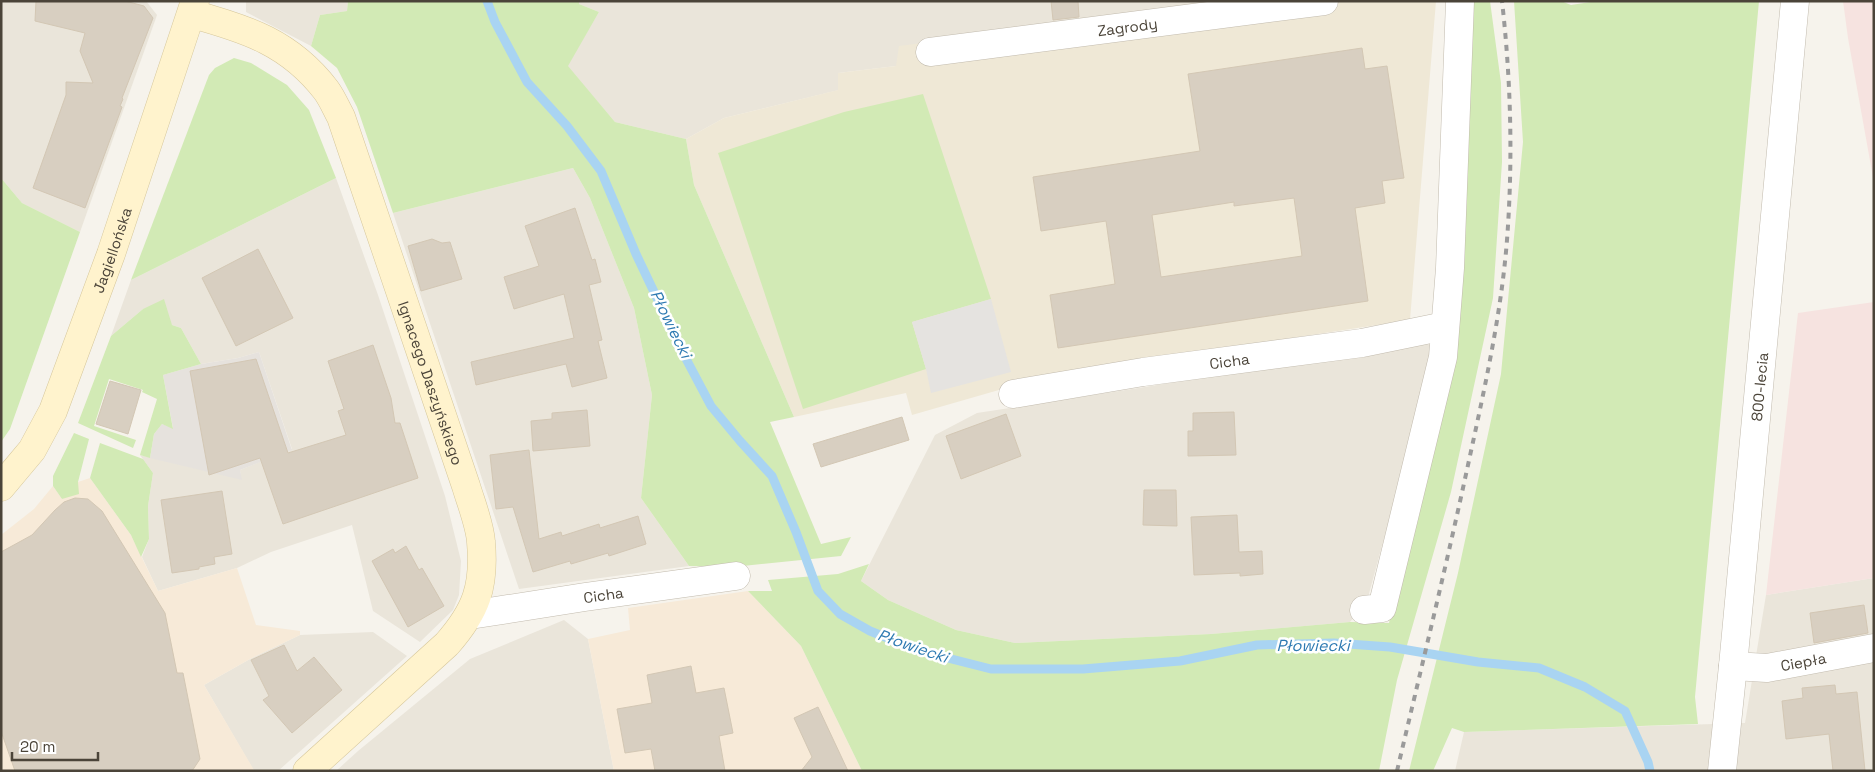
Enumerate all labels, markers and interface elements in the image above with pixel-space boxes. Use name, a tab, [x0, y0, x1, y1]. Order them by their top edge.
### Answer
street label: Zagrody	[1096, 13, 1158, 40]
street label: Jagiellońska	[88, 204, 136, 295]
water label: Płowiecki	[646, 286, 697, 363]
street label: Ignacego Daszyńskiego	[395, 299, 468, 467]
street label: Cicha	[1208, 348, 1251, 373]
street label: 800-lecia	[1746, 351, 1772, 422]
street label: Cicha	[582, 582, 625, 607]
water label: Płowiecki	[875, 624, 953, 669]
water label: Płowiecki	[1276, 635, 1352, 656]
street label: Ciepła	[1779, 648, 1828, 675]
scale bar	[12, 730, 99, 762]
text: 20 m	[20, 737, 55, 756]

